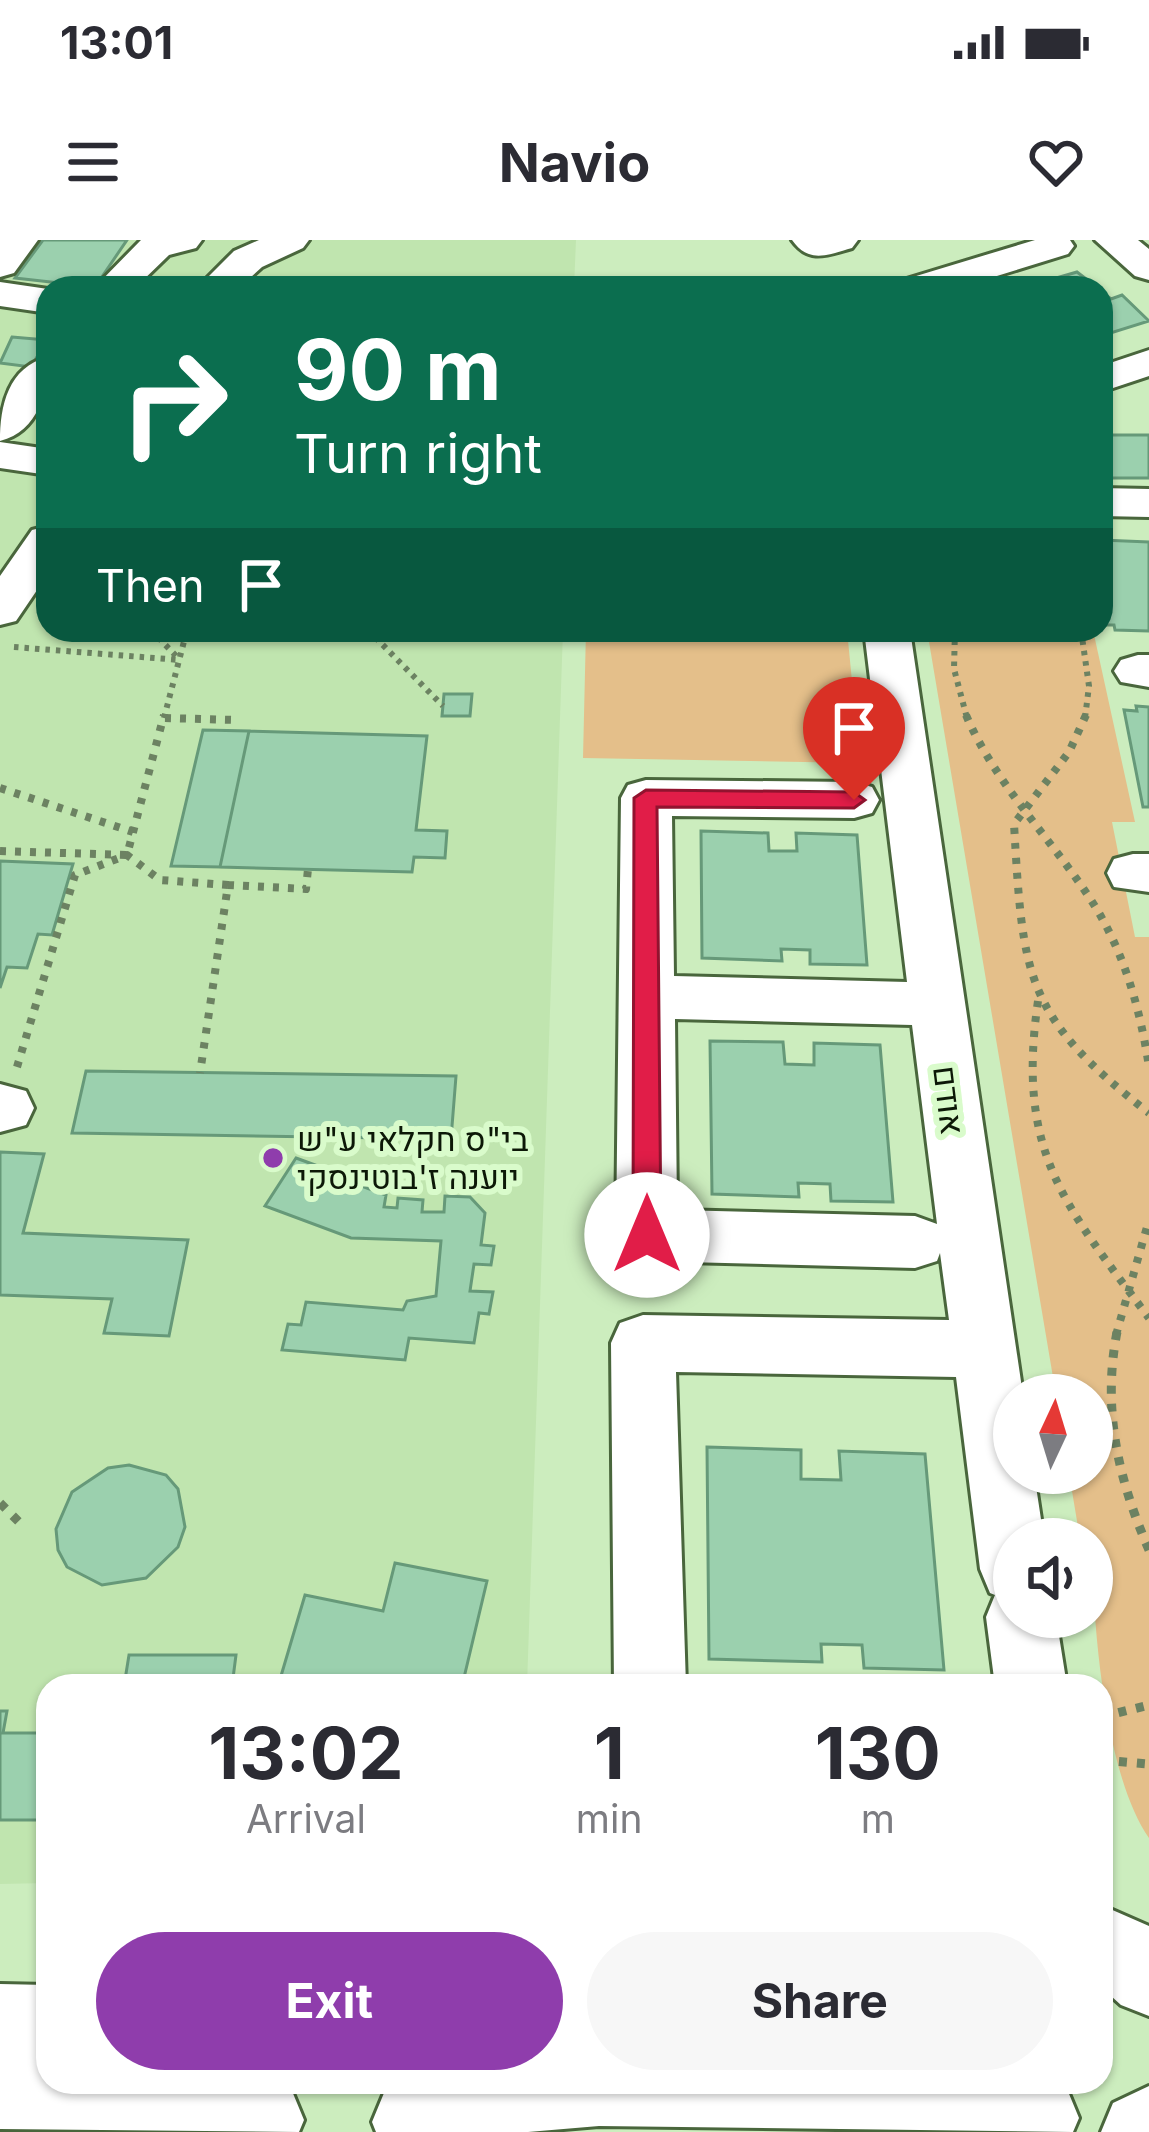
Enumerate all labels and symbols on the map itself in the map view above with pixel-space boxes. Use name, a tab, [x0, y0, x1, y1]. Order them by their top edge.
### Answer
pin	[803, 677, 905, 800]
street label: אודם	[925, 1063, 973, 1137]
place label: בי"ס חקלאי ע"ש יוענה ז'בוטינסקי	[297, 1119, 529, 1197]
marker: בי"ס חקלאי ע"ש יוענה ז'בוטינסקי	[260, 1145, 286, 1171]
position arrow	[584, 1172, 710, 1298]
north arrow	[993, 1374, 1113, 1494]

